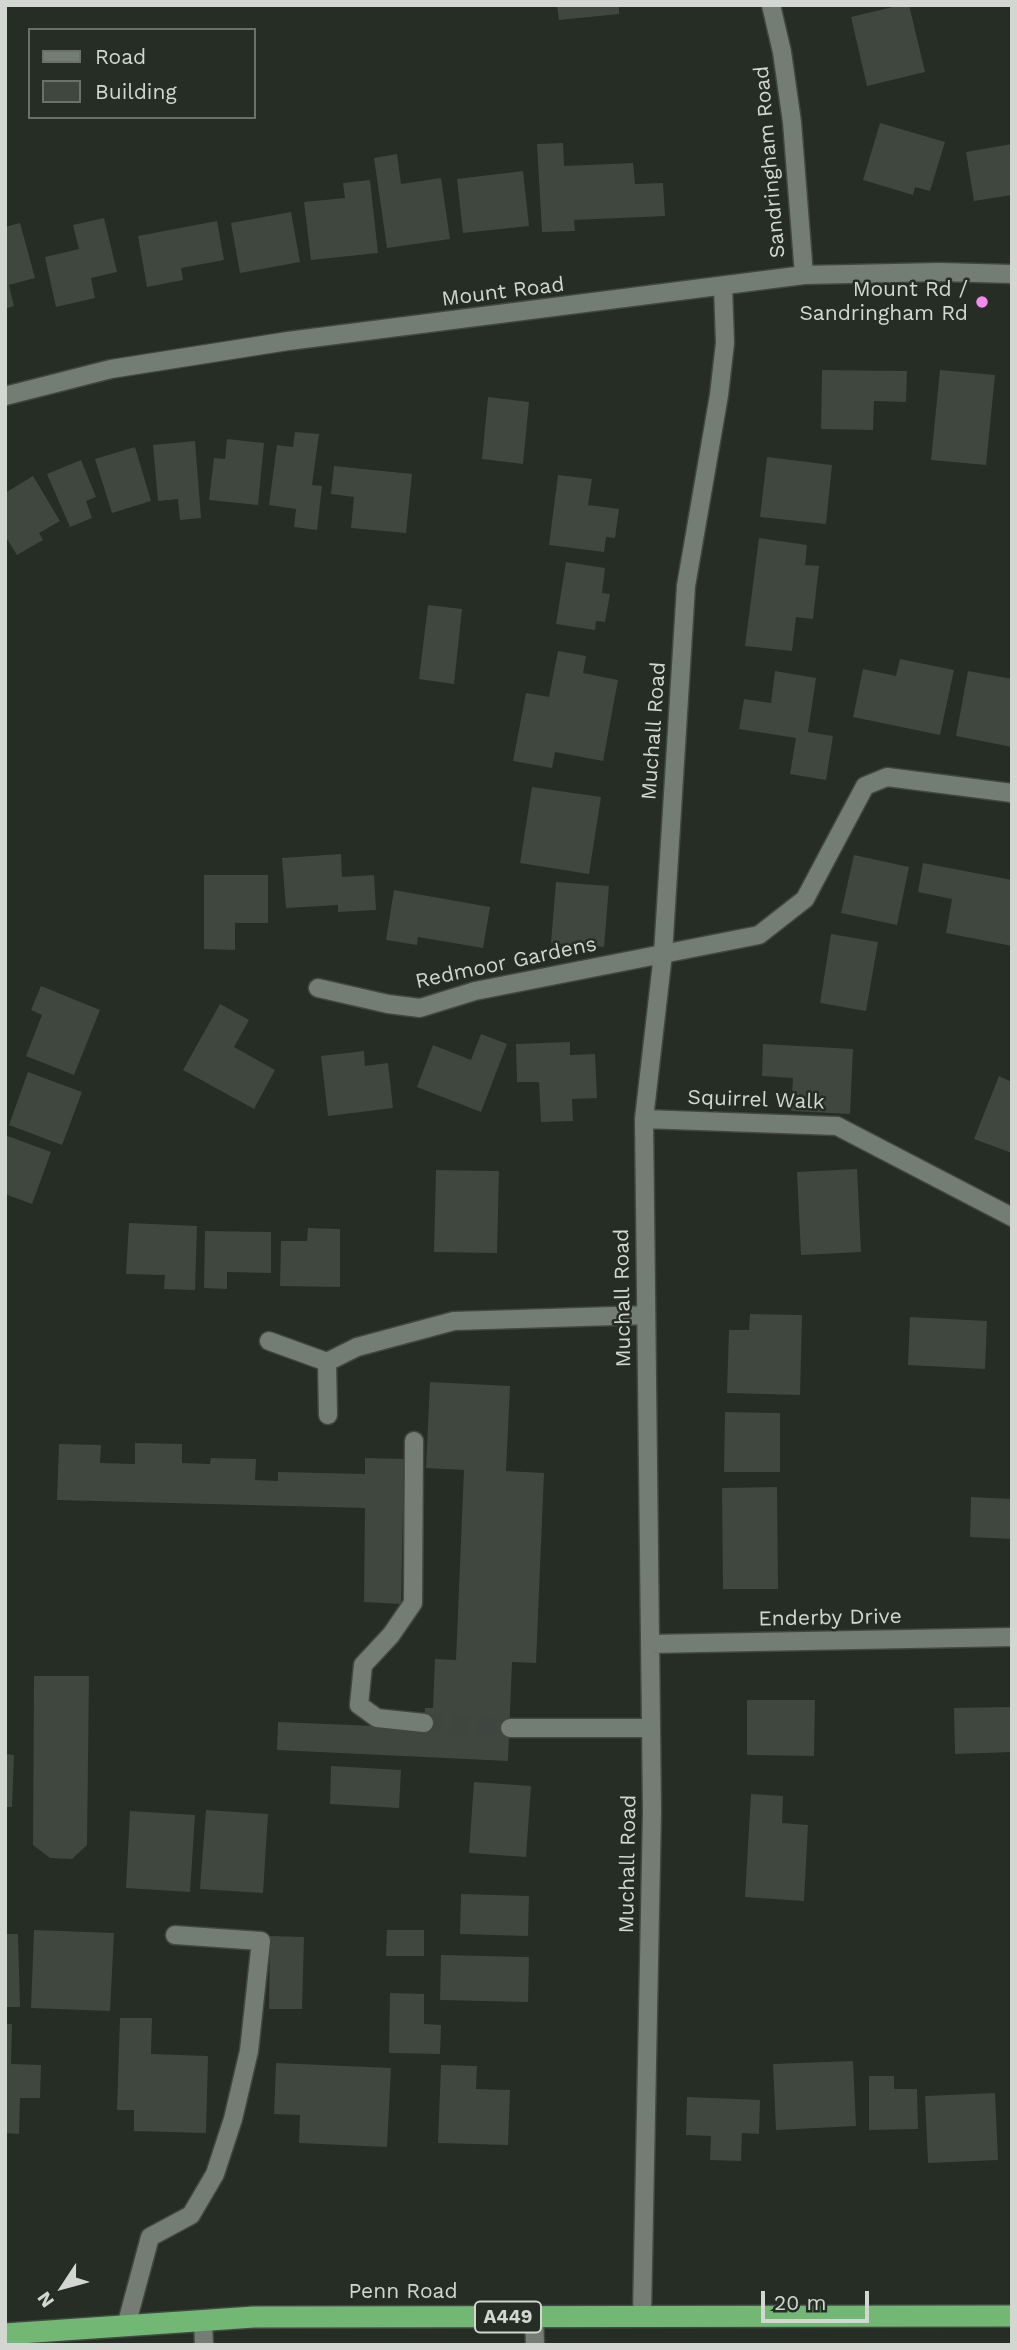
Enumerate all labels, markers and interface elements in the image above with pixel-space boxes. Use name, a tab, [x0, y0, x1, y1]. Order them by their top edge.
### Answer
legend	[28, 28, 256, 119]
text: Road	[95, 44, 146, 69]
street label: Sandringham Road	[749, 65, 791, 259]
text: Building	[95, 79, 177, 104]
street label: Mount Road	[440, 272, 566, 312]
place label: Mount Rd / Sandringham Rd	[800, 277, 968, 327]
marker: Mount Rd / Sandringham Rd	[974, 294, 990, 310]
street label: Muchall Road	[637, 661, 671, 801]
street label: Redmoor Gardens	[413, 931, 599, 995]
street label: Squirrel Walk	[687, 1085, 825, 1115]
street label: Muchall Road	[609, 1228, 637, 1368]
street label: Enderby Drive	[758, 1604, 902, 1632]
street label: Muchall Road	[614, 1794, 642, 1934]
north arrow	[28, 2252, 98, 2322]
scale bar	[765, 2276, 874, 2320]
street label: Penn Road	[348, 2279, 458, 2305]
text: N	[32, 2287, 59, 2312]
text: 20 m	[774, 2290, 826, 2315]
road number: A449	[475, 2302, 541, 2332]

